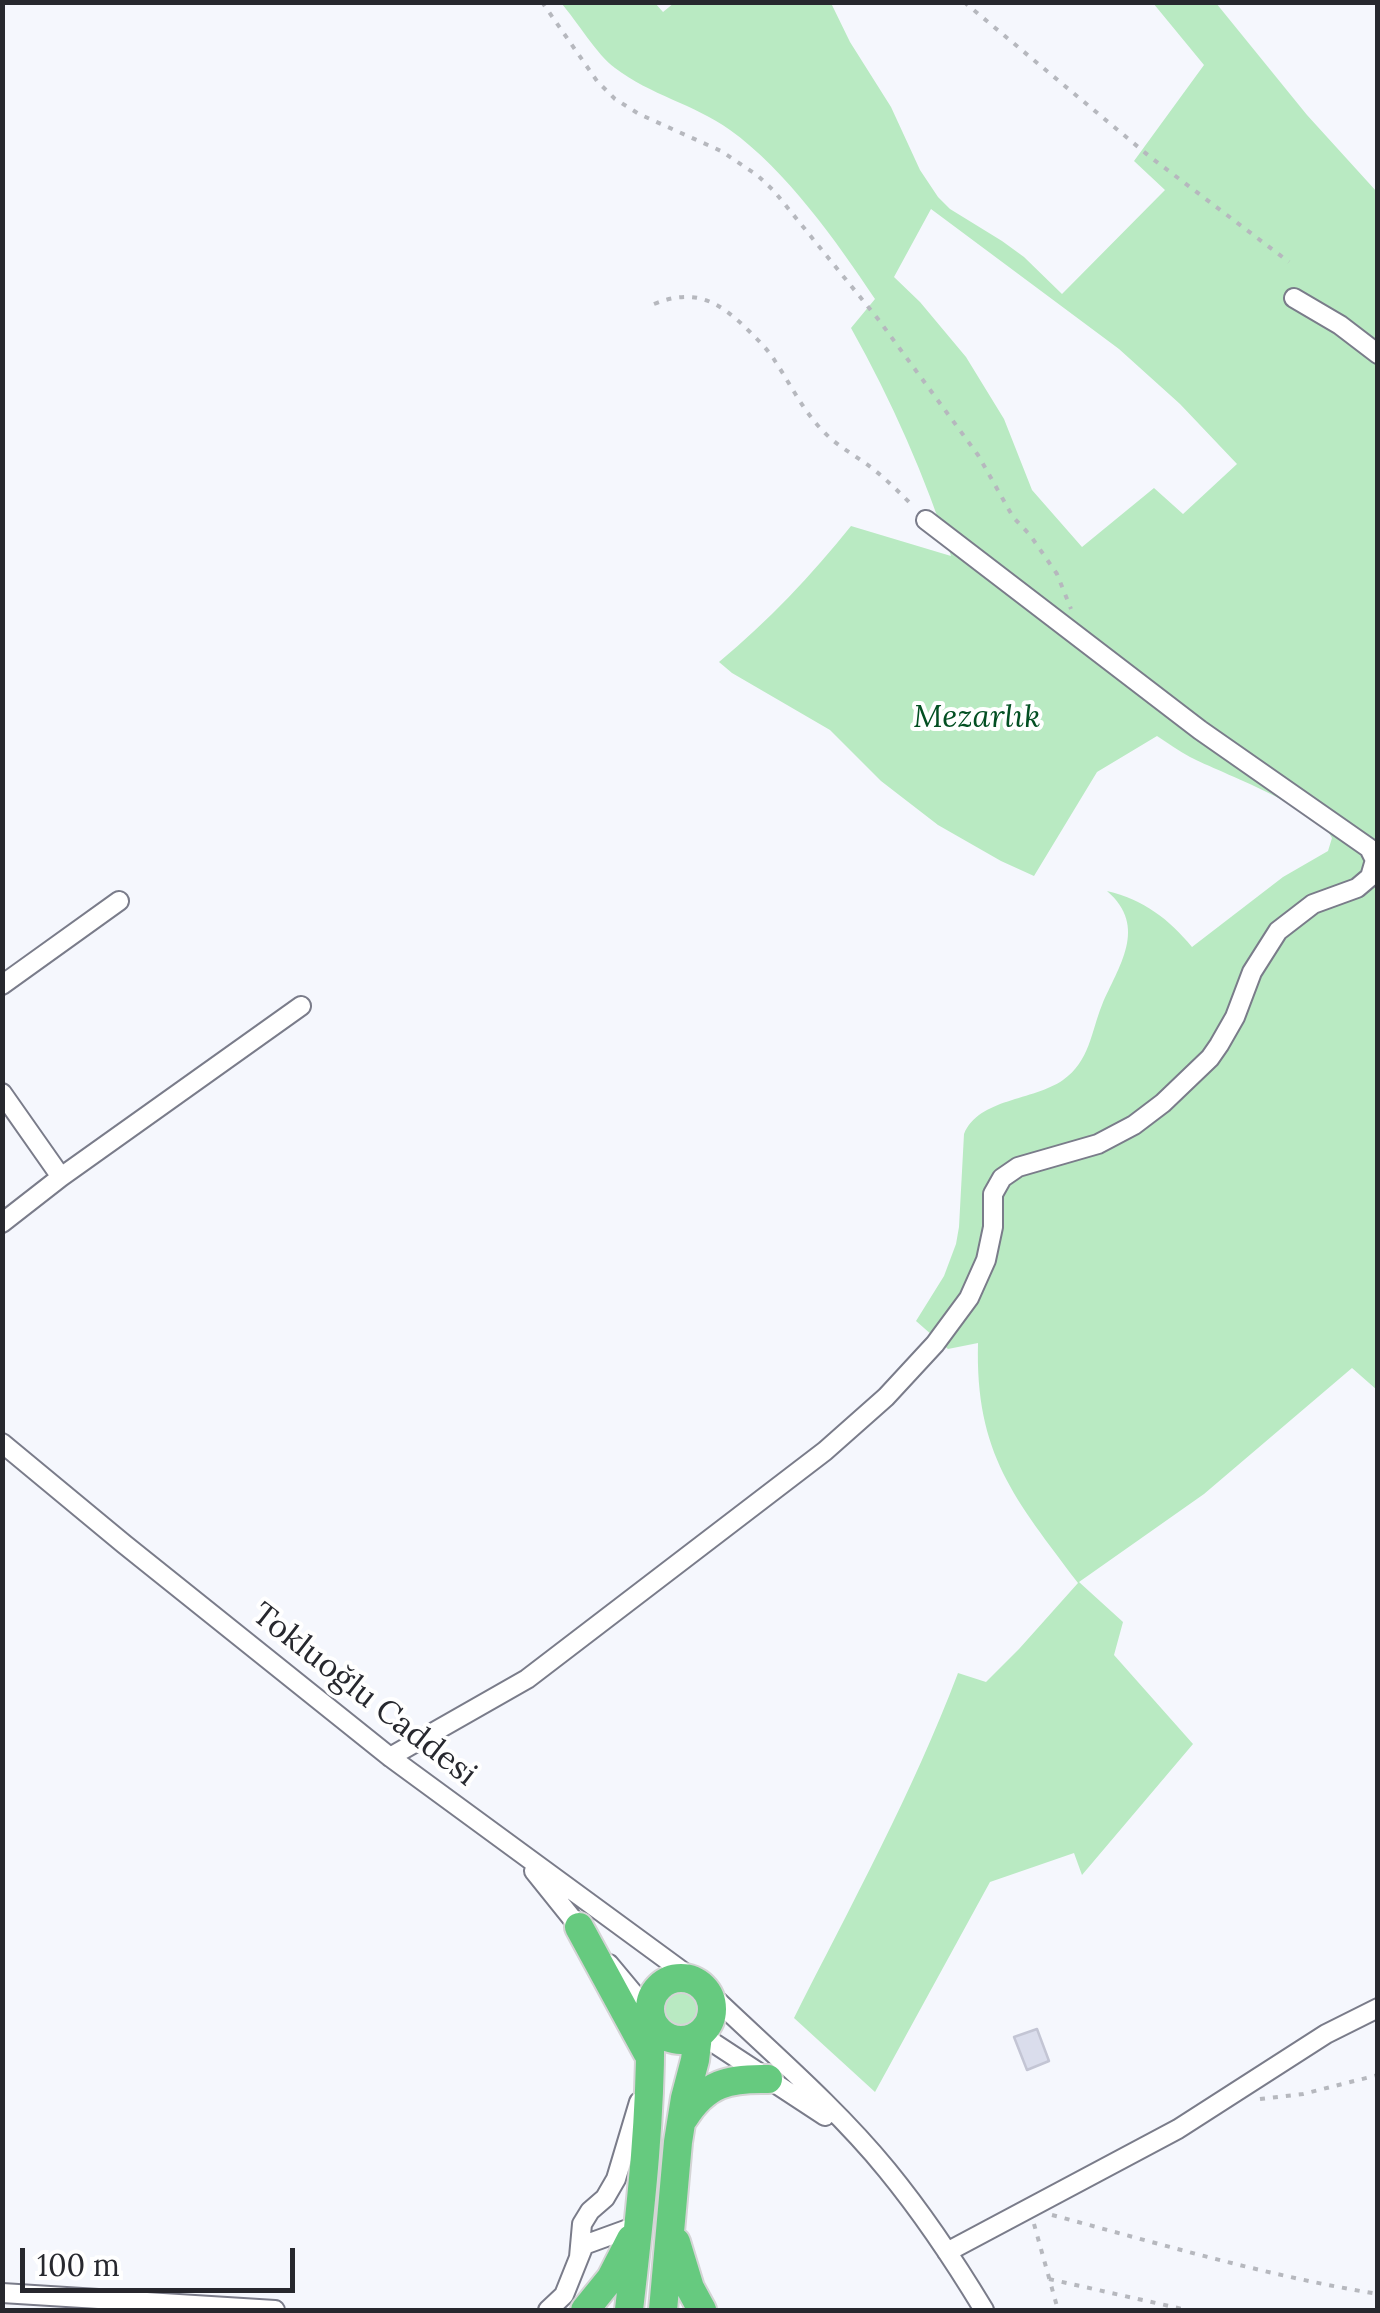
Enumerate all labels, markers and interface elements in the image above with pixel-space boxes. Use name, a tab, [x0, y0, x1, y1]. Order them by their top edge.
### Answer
park label: Mezarlık	[913, 699, 1041, 737]
street label: Tokluoğlu Caddesi	[244, 1595, 484, 1795]
scale bar	[25, 2228, 300, 2290]
text: 100 m	[37, 2246, 120, 2284]

